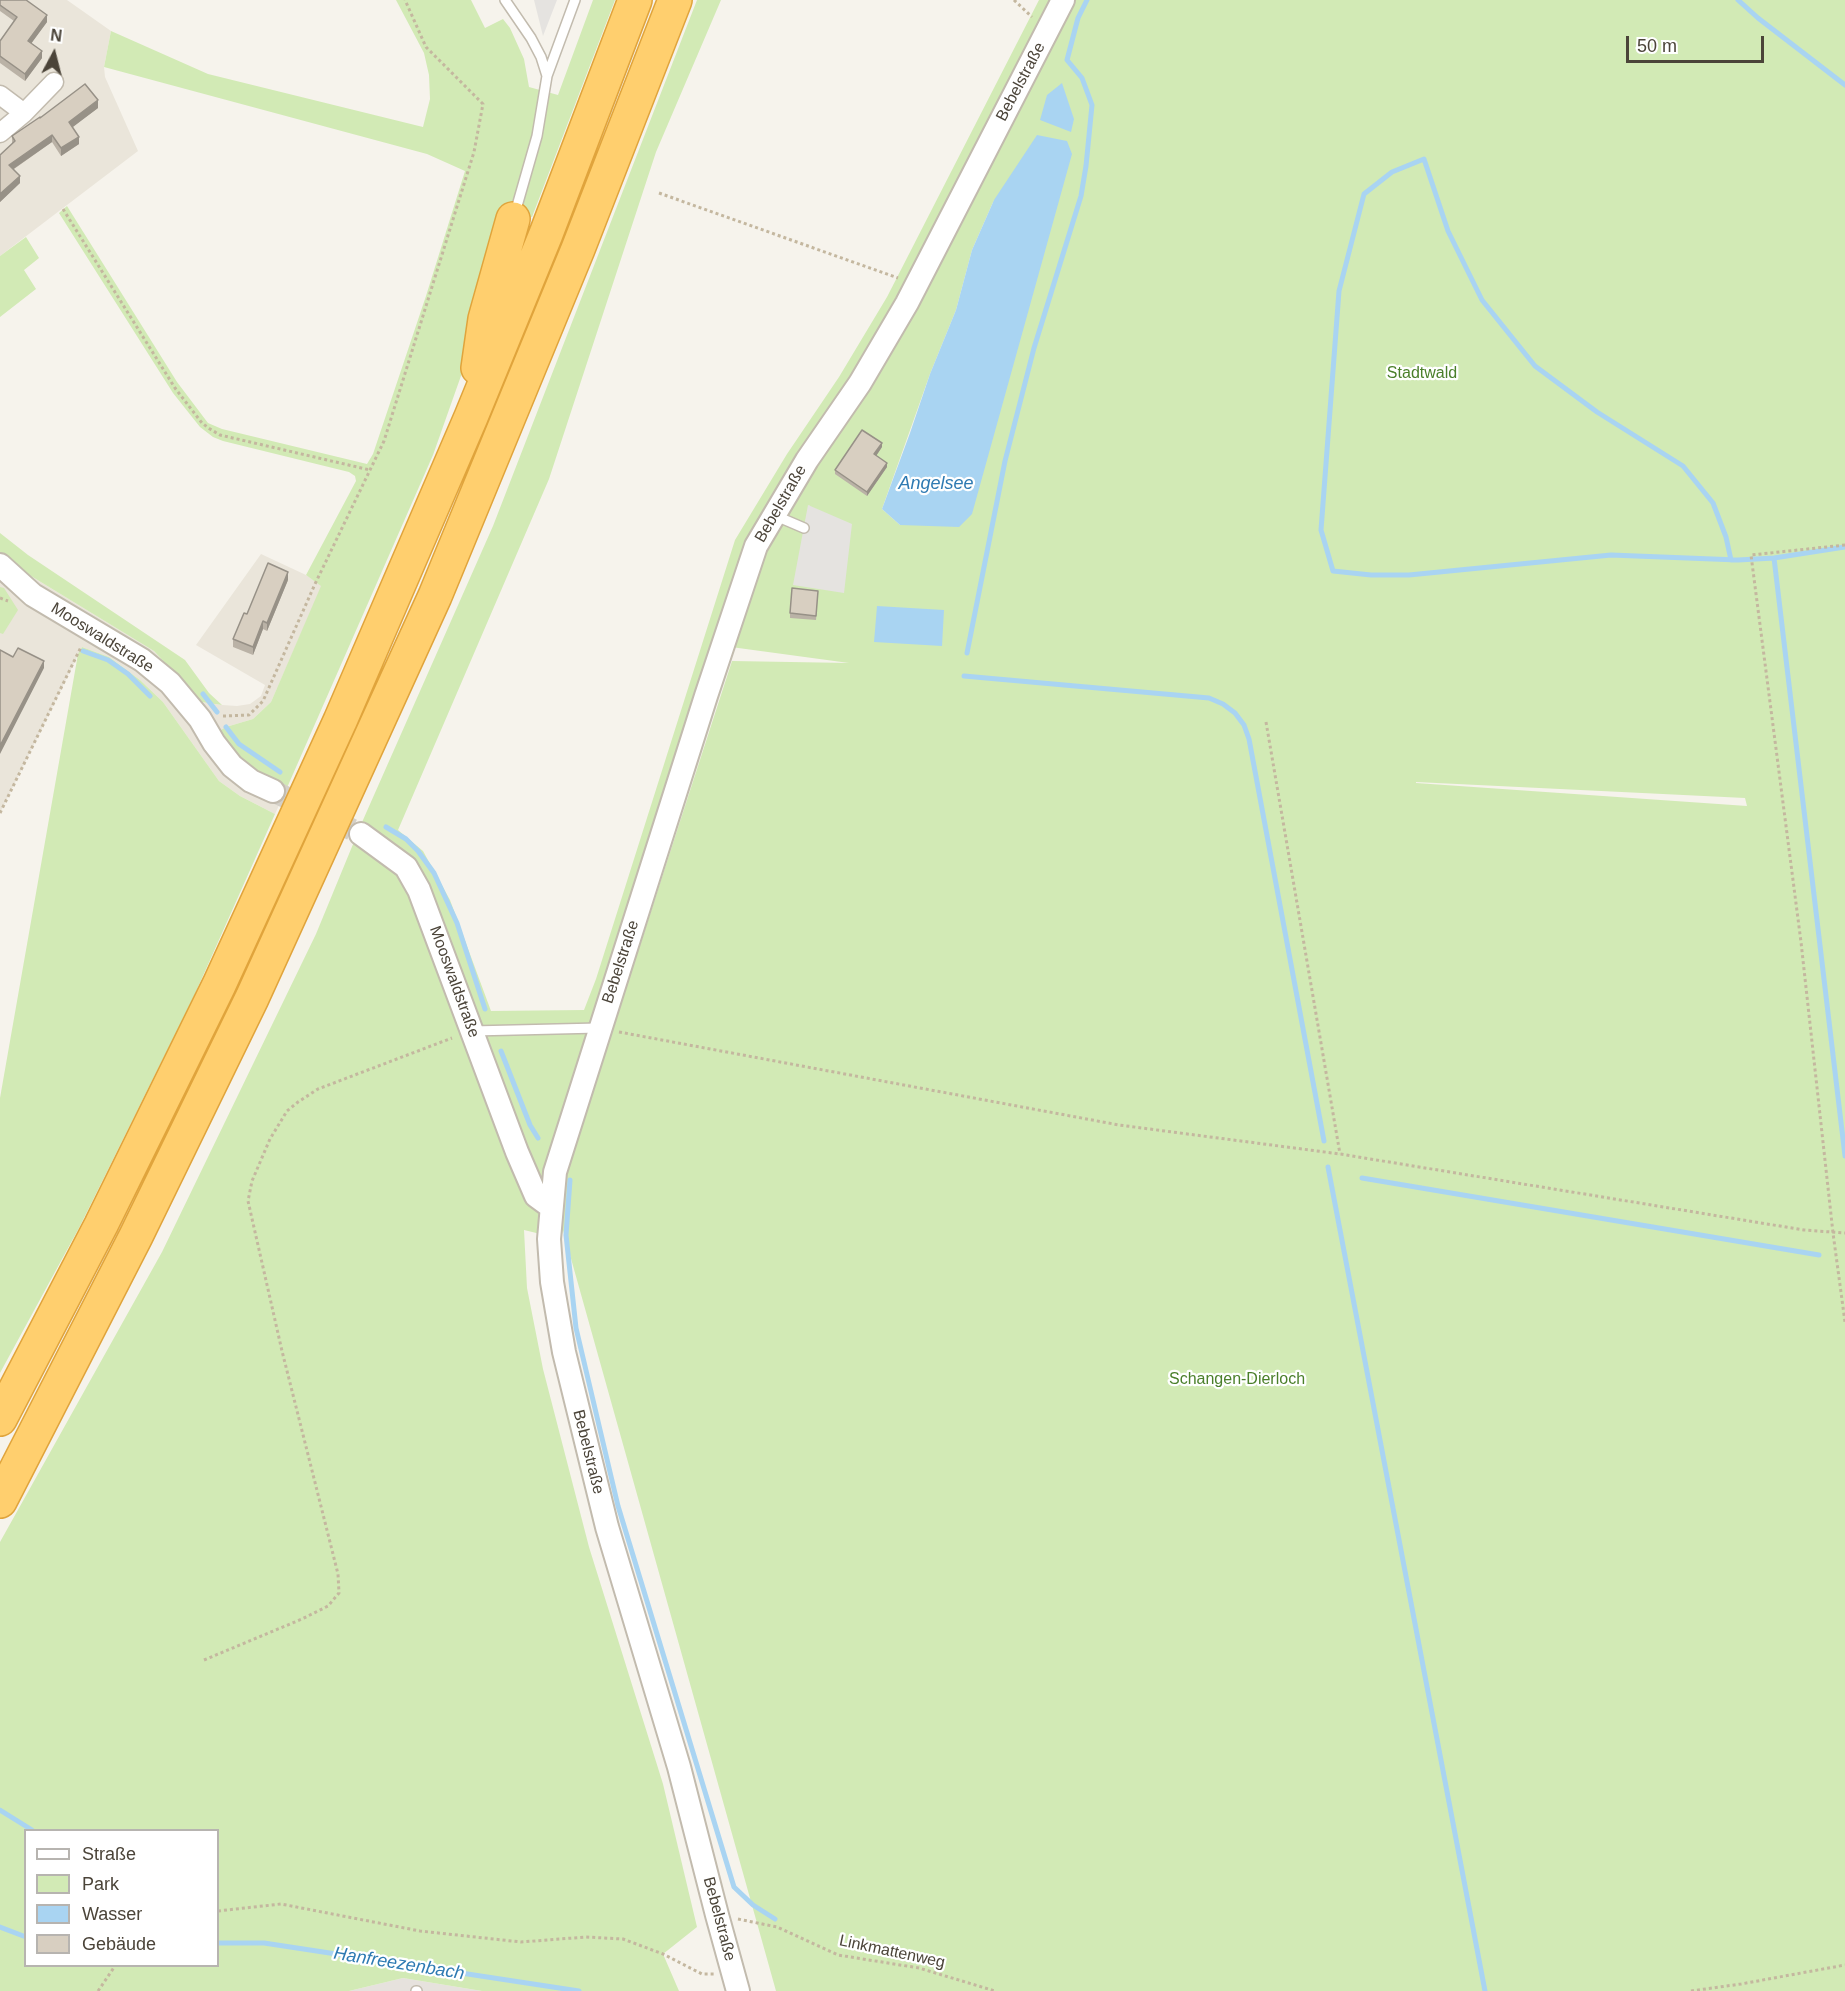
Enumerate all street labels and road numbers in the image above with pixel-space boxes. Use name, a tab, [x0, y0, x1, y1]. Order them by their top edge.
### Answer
street label: Bebelstraße	[992, 39, 1050, 125]
street label: Bebelstraße	[751, 462, 811, 546]
street label: Mooswaldstraße	[47, 599, 157, 677]
street label: Bebelstraße	[599, 918, 643, 1006]
street label: Mooswaldstraße	[425, 924, 483, 1040]
street label: Bebelstraße	[568, 1408, 608, 1496]
street label: Bebelstraße	[699, 1875, 739, 1963]
street label: Linkmattenweg	[837, 1931, 947, 1973]

